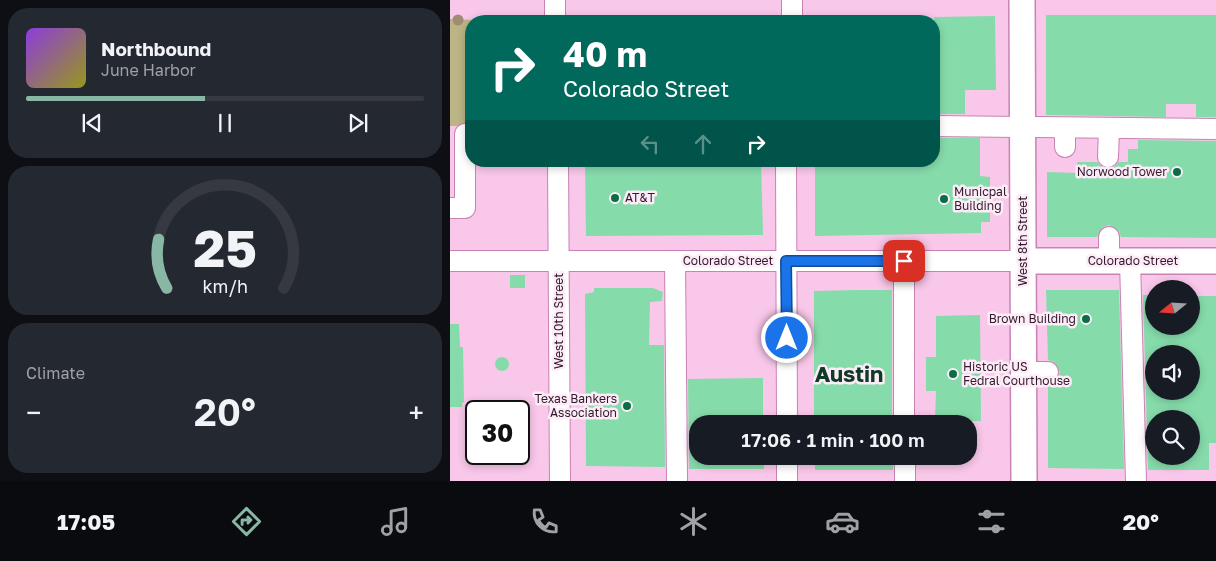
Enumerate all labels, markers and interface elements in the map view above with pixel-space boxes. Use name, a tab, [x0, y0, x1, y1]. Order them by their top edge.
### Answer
text: 40 m	[563, 33, 647, 75]
icon: right	[480, 35, 545, 100]
text: Northbound	[101, 37, 211, 60]
text: June Harbor	[101, 60, 196, 80]
text: Colorado Street	[563, 75, 729, 102]
icon: previous	[78, 109, 106, 137]
icon: pause	[211, 109, 239, 137]
icon: next	[344, 109, 372, 137]
icon: left	[636, 130, 664, 158]
icon: ahead	[689, 130, 717, 158]
icon: right	[742, 130, 770, 158]
place label: Norwood Tower	[1077, 164, 1167, 179]
marker: Norwood Tower	[1171, 166, 1183, 178]
place label: Municpal Building	[954, 184, 1007, 213]
place label: AT&T	[625, 190, 656, 205]
marker: AT&T	[609, 192, 621, 204]
marker: Municpal Building	[938, 193, 950, 205]
street label: West 8th Street	[1015, 196, 1030, 286]
text: 25	[193, 216, 257, 278]
pin	[883, 240, 925, 282]
icon: arrive	[890, 247, 918, 275]
street label: Colorado Street	[683, 253, 774, 268]
street label: Colorado Street	[1088, 253, 1179, 268]
street label: West 10th Street	[551, 273, 566, 369]
text: km/h	[202, 275, 248, 297]
north arrow	[1145, 280, 1200, 335]
map controls	[1145, 280, 1200, 465]
position arrow	[760, 311, 812, 363]
place label: Brown Building	[989, 311, 1076, 326]
marker: Brown Building	[1080, 313, 1092, 325]
button: sound	[1145, 345, 1200, 400]
place label: Historic US Fedral Courthouse	[963, 359, 1070, 388]
district label: Austin	[815, 360, 883, 387]
text: Climate	[26, 363, 85, 383]
marker: Historic US Fedral Courthouse	[947, 368, 959, 380]
text: 20°	[194, 389, 256, 434]
place label: Texas Bankers Association	[535, 391, 617, 420]
text: −	[26, 396, 41, 429]
text: +	[409, 396, 424, 429]
speed limit sign: 30	[465, 400, 530, 465]
marker: Texas Bankers Association	[621, 400, 633, 412]
button: search	[1145, 410, 1200, 465]
text: 17:06 · 1 min · 100 m	[741, 428, 925, 451]
icon: directions	[229, 504, 264, 539]
icon: music	[378, 504, 413, 539]
icon: phone	[527, 504, 562, 539]
icon: climate	[676, 504, 711, 539]
icon: car	[825, 504, 860, 539]
icon: filters	[974, 504, 1009, 539]
text: 17:05	[57, 508, 115, 535]
text: 20°	[1123, 508, 1159, 535]

